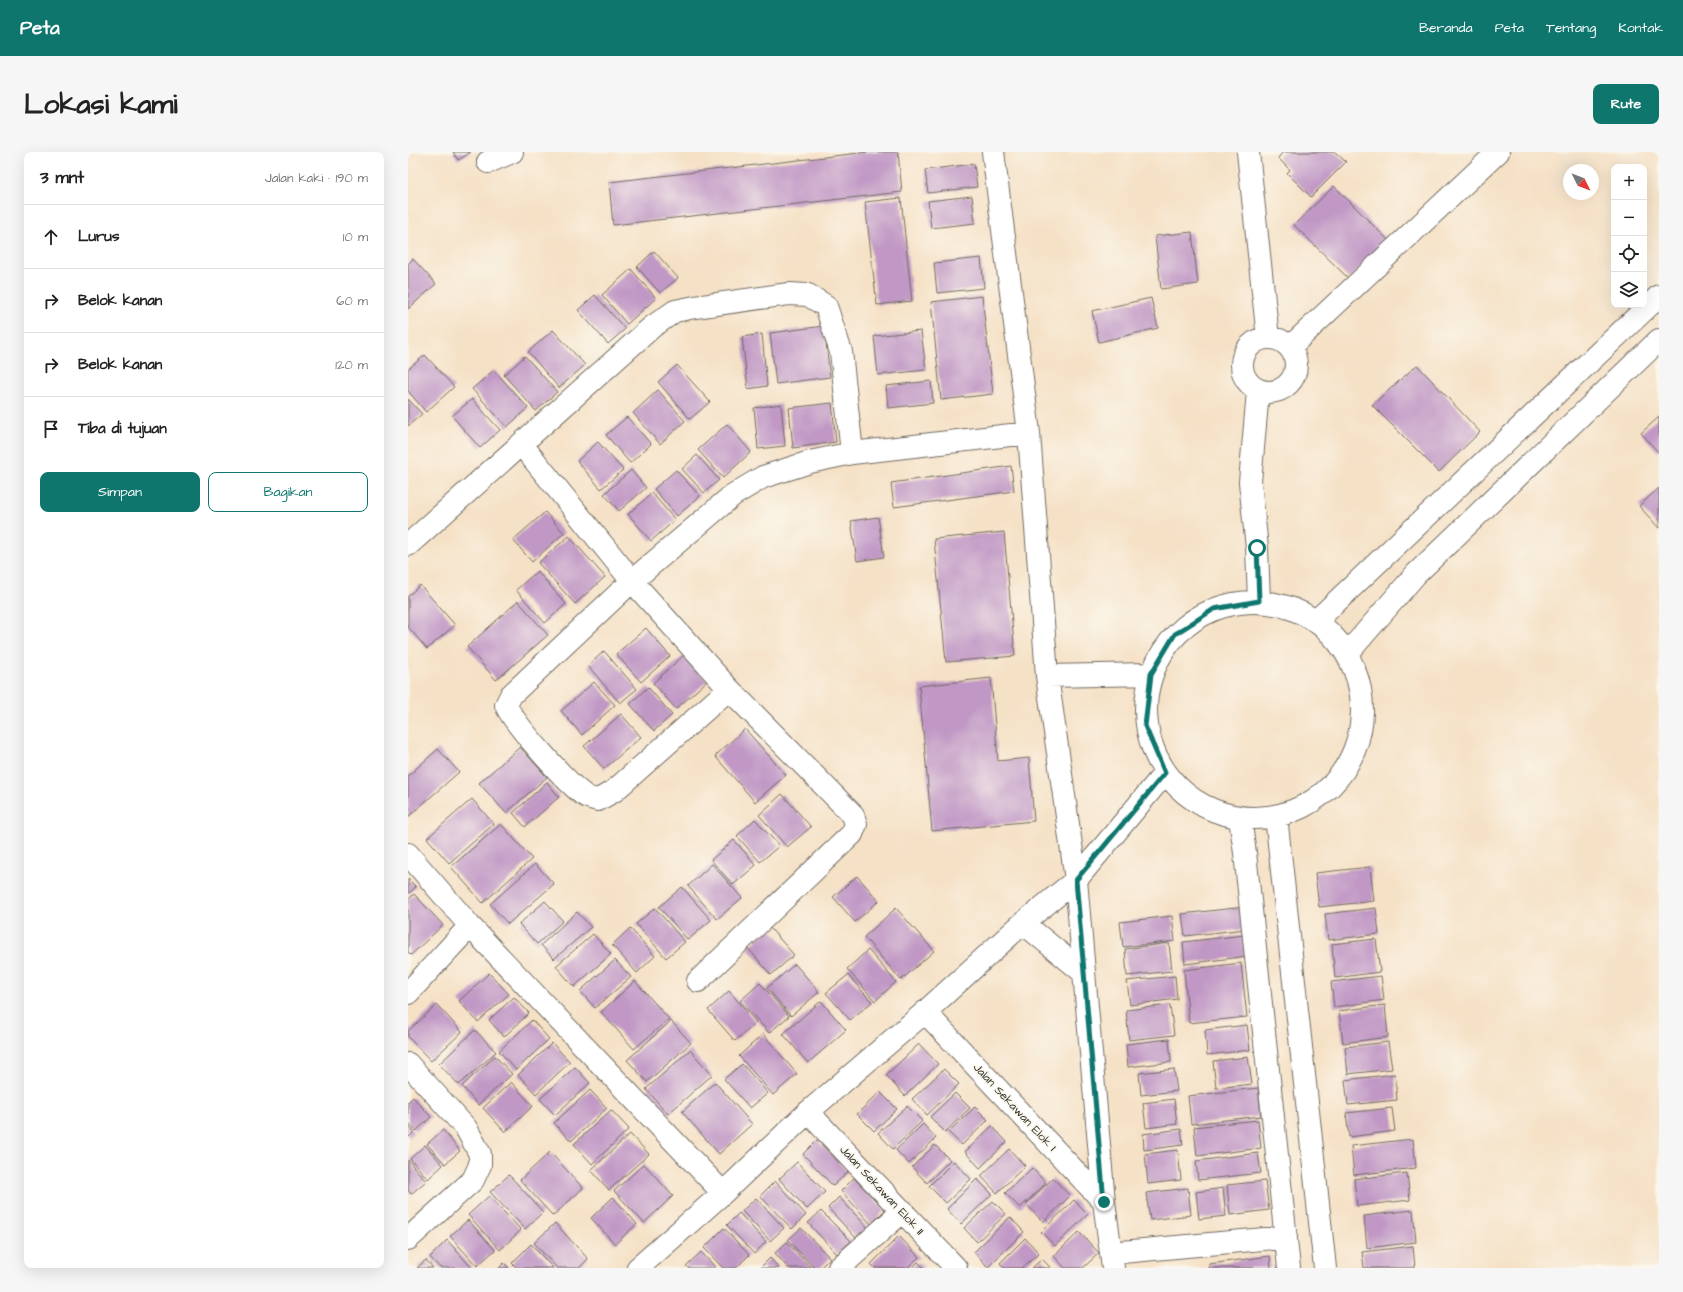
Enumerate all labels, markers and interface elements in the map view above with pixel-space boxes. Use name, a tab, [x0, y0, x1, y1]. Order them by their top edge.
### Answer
text: Peta	[20, 15, 60, 42]
text: Beranda	[1419, 18, 1473, 38]
text: Peta	[1495, 18, 1524, 38]
text: Tentang	[1546, 18, 1596, 38]
text: Kontak	[1618, 18, 1663, 38]
button: Rute	[1593, 84, 1659, 124]
text: Lokasi kami	[24, 85, 178, 124]
north arrow	[1563, 164, 1599, 200]
map controls	[1611, 164, 1647, 308]
button: +	[1611, 164, 1647, 200]
text: 3 mnt	[40, 166, 84, 190]
text: Jalan kaki · 190 m	[265, 169, 368, 187]
button: −	[1611, 200, 1647, 236]
icon: ahead	[40, 226, 62, 248]
text: Lurus	[78, 226, 119, 247]
text: 10 m	[343, 228, 368, 246]
button: locate	[1611, 236, 1647, 272]
button: layers	[1611, 272, 1647, 308]
icon: right	[40, 290, 62, 312]
text: Belok kanan	[78, 290, 162, 311]
text: 60 m	[336, 292, 368, 310]
icon: right	[40, 354, 62, 376]
text: Belok kanan	[78, 354, 162, 375]
text: 120 m	[335, 356, 368, 374]
icon: arrive	[40, 418, 62, 440]
text: Tiba di tujuan	[78, 418, 167, 439]
button: Simpan	[40, 472, 200, 512]
button: Bagikan	[208, 472, 368, 512]
route start	[1248, 539, 1266, 557]
street label: Jalan Sekawan Elok I	[969, 1059, 1060, 1155]
street label: Jalan Sekawan Elok II	[835, 1142, 928, 1239]
route end	[1095, 1193, 1113, 1211]

